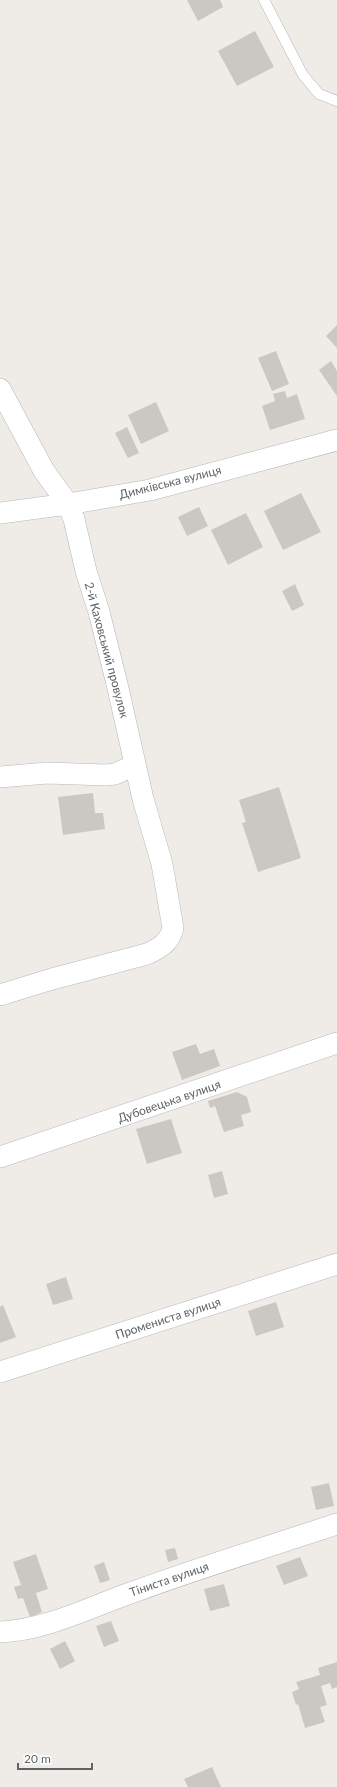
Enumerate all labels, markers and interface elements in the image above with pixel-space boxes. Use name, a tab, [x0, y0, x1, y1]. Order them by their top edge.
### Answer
street label: Димківська вулиця	[117, 462, 223, 502]
street label: 2-й Каховський провулок	[82, 580, 133, 720]
street label: Дубовецька вулиця	[116, 1076, 223, 1126]
street label: Промениста вулиця	[113, 1294, 223, 1342]
street label: Тіниста вулиця	[127, 1558, 211, 1600]
scale bar	[18, 1745, 92, 1771]
text: 20 m	[24, 1751, 51, 1766]

